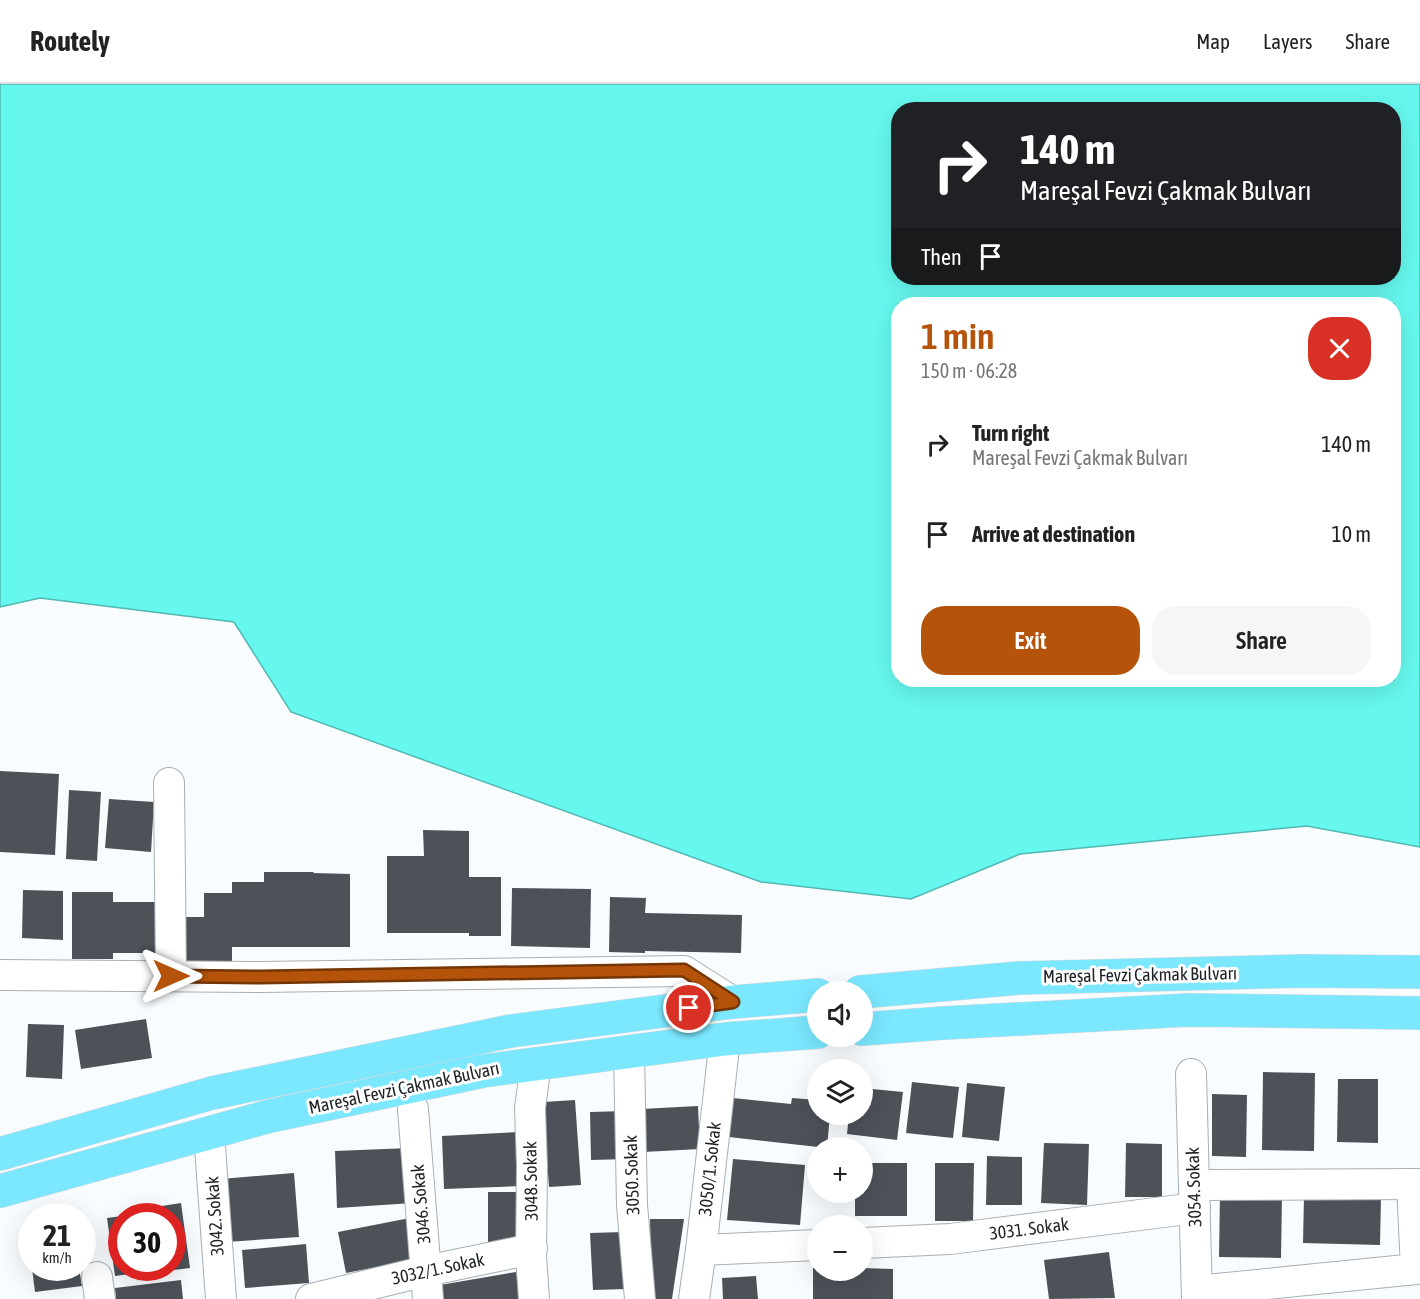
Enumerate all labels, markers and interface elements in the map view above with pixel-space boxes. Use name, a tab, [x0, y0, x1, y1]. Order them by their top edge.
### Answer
text: Routely	[30, 25, 110, 57]
text: Map	[1196, 29, 1230, 53]
text: Layers	[1263, 29, 1313, 53]
text: Share	[1346, 29, 1390, 53]
text: 140 m	[1020, 125, 1115, 173]
icon: right	[921, 126, 999, 204]
text: Mareşal Fevzi Çakmak Bulvarı	[1020, 175, 1311, 206]
icon: arrive	[974, 240, 1007, 273]
text: Then	[921, 244, 962, 270]
text: 1 min	[921, 315, 995, 357]
button: close	[1308, 317, 1371, 380]
text: 150 m · 06:28	[921, 359, 1017, 382]
text: Turn right	[972, 420, 1049, 446]
icon: right	[921, 428, 954, 461]
text: 140 m	[1321, 431, 1371, 457]
text: Mareşal Fevzi Çakmak Bulvarı	[972, 446, 1188, 469]
icon: arrive	[921, 518, 954, 551]
text: Arrive at destination	[972, 521, 1135, 547]
text: 10 m	[1331, 521, 1371, 547]
button: Exit	[921, 606, 1140, 675]
button: Share	[1152, 606, 1371, 675]
position arrow	[139, 944, 203, 1008]
street label: Mareşal Fevzi Çakmak Bulvarı	[1043, 962, 1237, 987]
map controls	[807, 981, 873, 1281]
button: sound	[807, 981, 873, 1047]
pin	[663, 982, 714, 1033]
icon: arrive	[672, 991, 705, 1024]
street label: Mareşal Fevzi Çakmak Bulvarı	[307, 1057, 501, 1118]
button: layers	[807, 1059, 873, 1125]
street label: 3050/1. Sokak	[694, 1121, 725, 1217]
street label: 3050. Sokak	[620, 1135, 643, 1215]
button: +	[807, 1137, 873, 1203]
street label: 3048. Sokak	[519, 1141, 542, 1221]
street label: 3054. Sokak	[1182, 1147, 1205, 1227]
street label: 3046. Sokak	[407, 1163, 434, 1245]
street label: 3042. Sokak	[201, 1175, 228, 1257]
speed limit sign: 30	[108, 1203, 186, 1281]
street label: 3031. Sokak	[988, 1213, 1070, 1244]
button: −	[807, 1215, 873, 1281]
text: 21	[43, 1218, 71, 1252]
street label: 3032/1. Sokak	[390, 1248, 486, 1289]
text: km/h	[42, 1249, 72, 1266]

